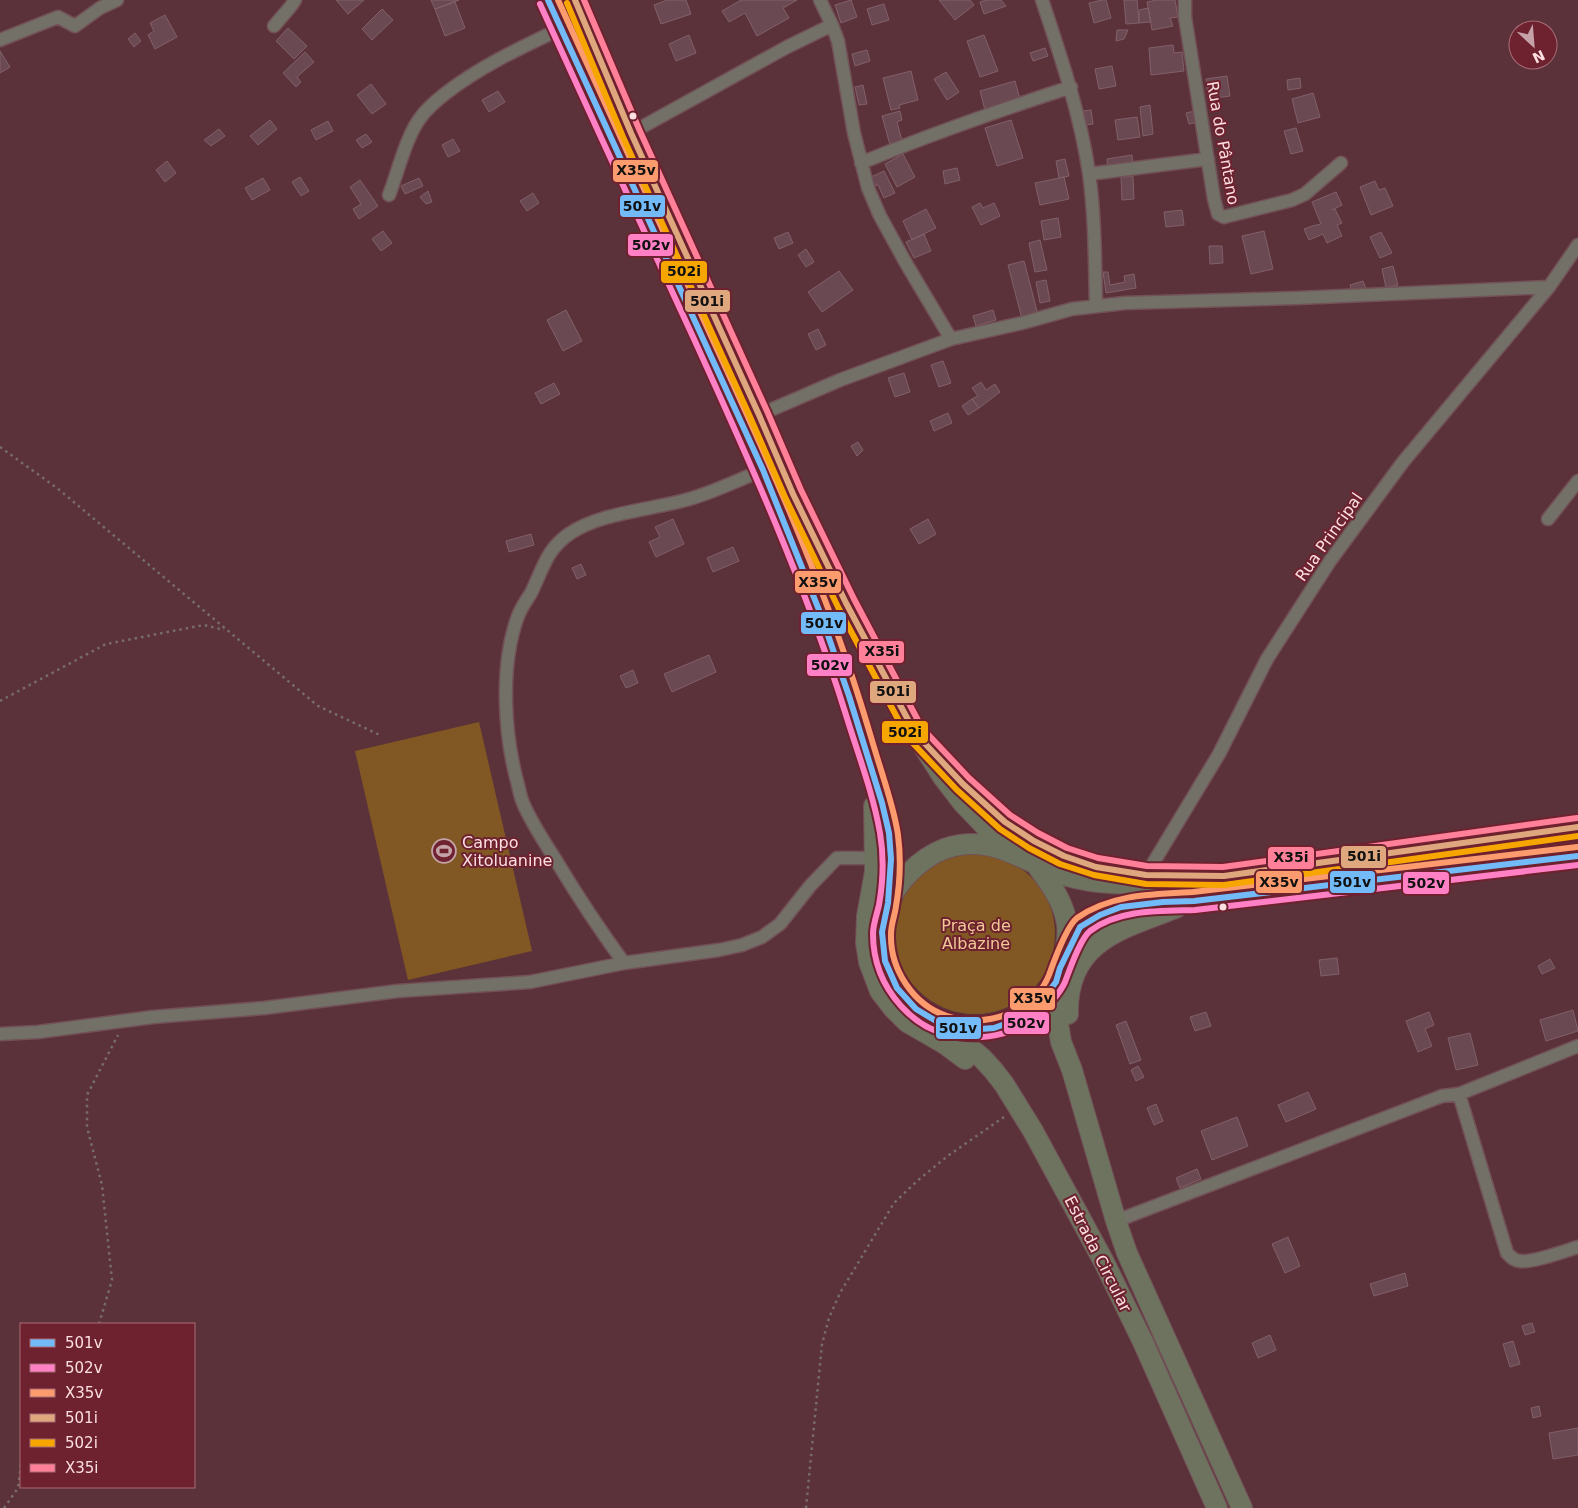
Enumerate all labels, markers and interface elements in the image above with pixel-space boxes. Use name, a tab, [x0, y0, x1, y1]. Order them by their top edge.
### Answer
north arrow	[1508, 20, 1558, 70]
text: N	[1530, 47, 1547, 66]
street label: Rua do Pântano	[1203, 80, 1243, 206]
unlabelled marker	[628, 111, 638, 121]
line badge: X35v	[612, 159, 659, 183]
text: X35v	[616, 162, 656, 178]
line badge: 501v	[619, 194, 666, 218]
text: 501v	[623, 198, 661, 214]
line badge: 502v	[627, 233, 674, 257]
text: 502v	[632, 237, 670, 253]
line badge: 502i	[660, 260, 708, 284]
text: 502i	[667, 263, 701, 279]
line badge: 501i	[684, 289, 731, 313]
text: 501i	[690, 293, 724, 309]
street label: Rua Principal	[1292, 489, 1366, 585]
line badge: X35v	[794, 570, 842, 594]
text: X35v	[798, 574, 838, 590]
line badge: 501v	[800, 611, 847, 635]
text: 501v	[805, 615, 843, 631]
line badge: X35i	[858, 640, 905, 664]
text: X35i	[864, 643, 900, 659]
line badge: 502v	[806, 653, 853, 677]
text: 502v	[811, 657, 849, 673]
line badge: 501i	[869, 680, 917, 704]
text: 501i	[876, 683, 910, 699]
line badge: 502i	[881, 720, 929, 744]
text: 502i	[888, 724, 922, 740]
place label: Campo Xitoluanine	[462, 833, 552, 870]
sports icon: Campo Xitoluanine	[431, 838, 457, 864]
line badge: 501i	[1340, 845, 1387, 869]
line badge: X35i	[1267, 846, 1315, 870]
text: 501i	[1347, 848, 1381, 864]
text: X35i	[1273, 849, 1309, 865]
line badge: X35v	[1255, 870, 1303, 894]
line badge: 501v	[1329, 870, 1376, 894]
line badge: 502v	[1402, 871, 1450, 895]
text: X35v	[1259, 874, 1299, 890]
text: 501v	[1333, 874, 1371, 890]
text: 502v	[1407, 875, 1445, 891]
unlabelled marker	[1218, 902, 1228, 912]
park label: Praça de Albazine	[941, 916, 1011, 953]
line badge: X35v	[1009, 987, 1056, 1011]
text: X35v	[1013, 990, 1053, 1006]
line badge: 502v	[1003, 1011, 1050, 1035]
text: 502v	[1007, 1015, 1045, 1031]
line badge: 501v	[935, 1016, 982, 1040]
text: 501v	[939, 1020, 977, 1036]
street label: Estrada Circular	[1061, 1193, 1136, 1316]
legend	[20, 1323, 195, 1488]
text: 501v	[65, 1334, 103, 1352]
text: 502v	[65, 1359, 103, 1377]
text: X35v	[65, 1384, 103, 1402]
text: 501i	[65, 1409, 98, 1427]
text: 502i	[65, 1434, 98, 1452]
text: X35i	[65, 1459, 99, 1477]

